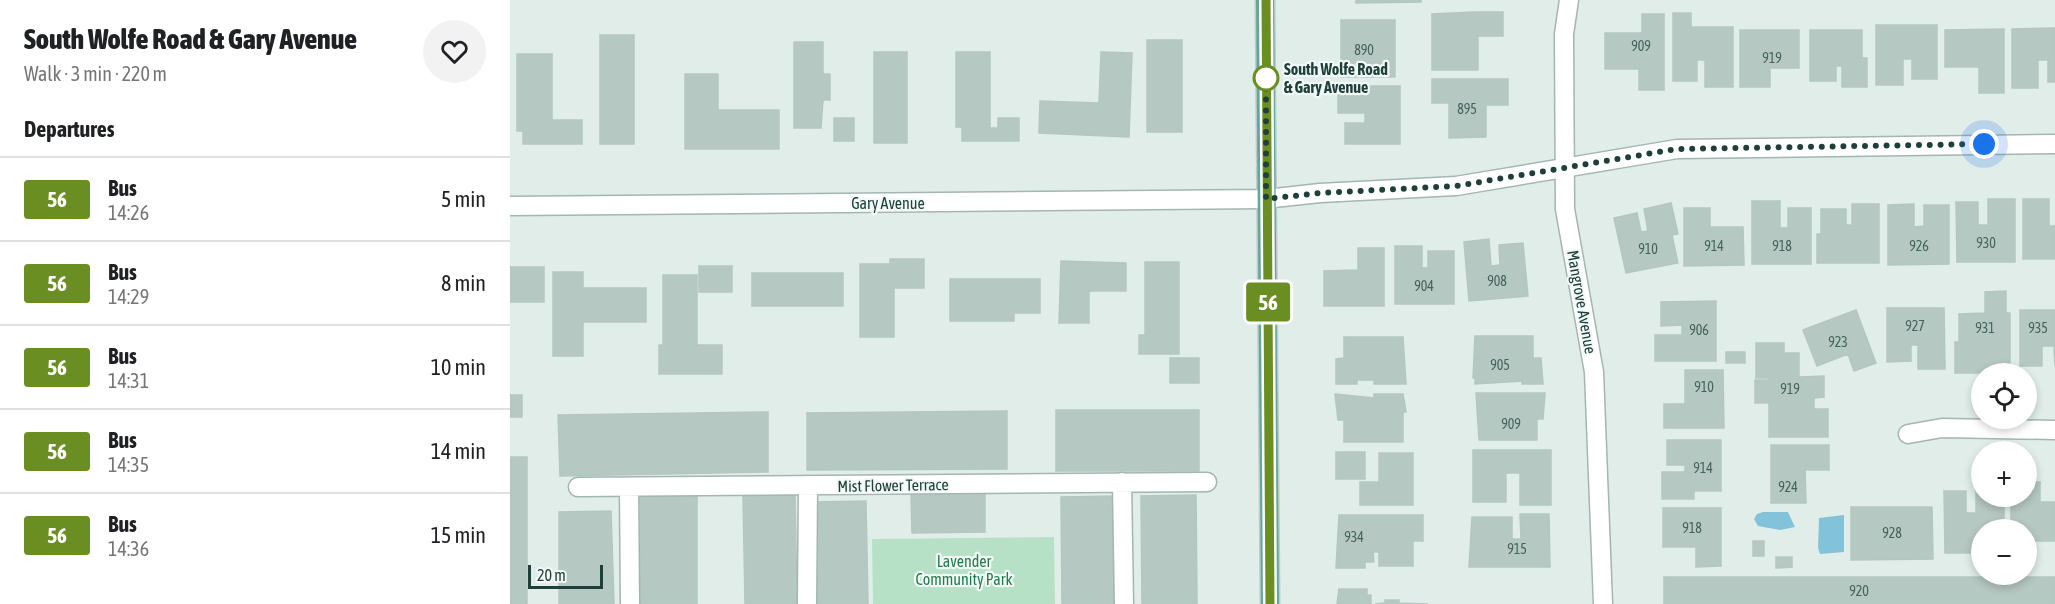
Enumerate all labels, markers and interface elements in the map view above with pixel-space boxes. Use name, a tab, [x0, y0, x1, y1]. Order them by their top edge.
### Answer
button: heart	[423, 20, 486, 83]
text: South Wolfe Road & Gary Avenue	[24, 23, 357, 55]
house number: 909	[1631, 38, 1651, 54]
house number: 890	[1354, 42, 1374, 58]
house number: 919	[1762, 50, 1782, 66]
place label: South Wolfe Road & Gary Avenue	[1284, 60, 1388, 96]
text: Walk · 3 min · 220 m	[24, 62, 167, 85]
marker: South Wolfe Road & Gary Avenue	[1253, 65, 1279, 91]
house number: 895	[1457, 101, 1477, 117]
text: Departures	[24, 116, 114, 142]
your location	[1969, 129, 1999, 159]
text: Bus	[108, 175, 137, 201]
text: 5 min	[441, 186, 486, 212]
text: 56	[47, 187, 67, 211]
street label: Gary Avenue	[851, 194, 925, 213]
text: 14:26	[108, 201, 149, 224]
house number: 930	[1976, 235, 1996, 251]
house number: 914	[1704, 238, 1724, 254]
house number: 918	[1772, 238, 1792, 254]
house number: 926	[1909, 238, 1929, 254]
house number: 910	[1638, 241, 1658, 257]
street label: Mangrove Avenue	[1563, 249, 1600, 355]
text: Bus	[108, 259, 137, 285]
text: 8 min	[441, 270, 486, 296]
text: 56	[47, 271, 67, 295]
house number: 908	[1487, 273, 1507, 289]
house number: 904	[1414, 278, 1434, 294]
line badge: 56	[1241, 282, 1295, 322]
text: 14:29	[108, 285, 149, 308]
text: 56	[1258, 290, 1278, 314]
house number: 927	[1905, 318, 1925, 334]
house number: 931	[1975, 320, 1995, 336]
house number: 935	[2028, 320, 2048, 336]
house number: 906	[1689, 322, 1709, 338]
house number: 923	[1828, 334, 1848, 350]
text: Bus	[108, 343, 137, 369]
text: 10 min	[431, 354, 486, 380]
text: 56	[47, 355, 67, 379]
house number: 905	[1490, 357, 1510, 373]
map controls	[1971, 363, 2037, 585]
button: locate	[1971, 363, 2037, 429]
text: 14:31	[108, 369, 149, 392]
house number: 910	[1694, 379, 1714, 395]
house number: 919	[1780, 381, 1800, 397]
house number: 909	[1501, 416, 1521, 432]
text: Bus	[108, 427, 137, 453]
text: 14 min	[431, 438, 486, 464]
text: 56	[47, 439, 67, 463]
button: +	[1971, 441, 2037, 507]
text: 14:35	[108, 453, 149, 476]
house number: 914	[1693, 460, 1713, 476]
street label: Mist Flower Terrace	[837, 475, 949, 495]
house number: 924	[1778, 479, 1798, 495]
text: Bus	[108, 511, 137, 537]
button: −	[1971, 519, 2037, 585]
house number: 918	[1682, 520, 1702, 536]
text: 15 min	[431, 522, 486, 548]
text: 56	[47, 523, 67, 547]
house number: 928	[1882, 525, 1902, 541]
house number: 934	[1344, 529, 1364, 545]
text: 14:36	[108, 537, 149, 560]
house number: 915	[1507, 541, 1527, 557]
park label: Lavender Community Park	[915, 552, 1013, 589]
scale bar	[528, 562, 603, 590]
text: 20 m	[537, 566, 566, 584]
house number: 920	[1849, 583, 1869, 599]

